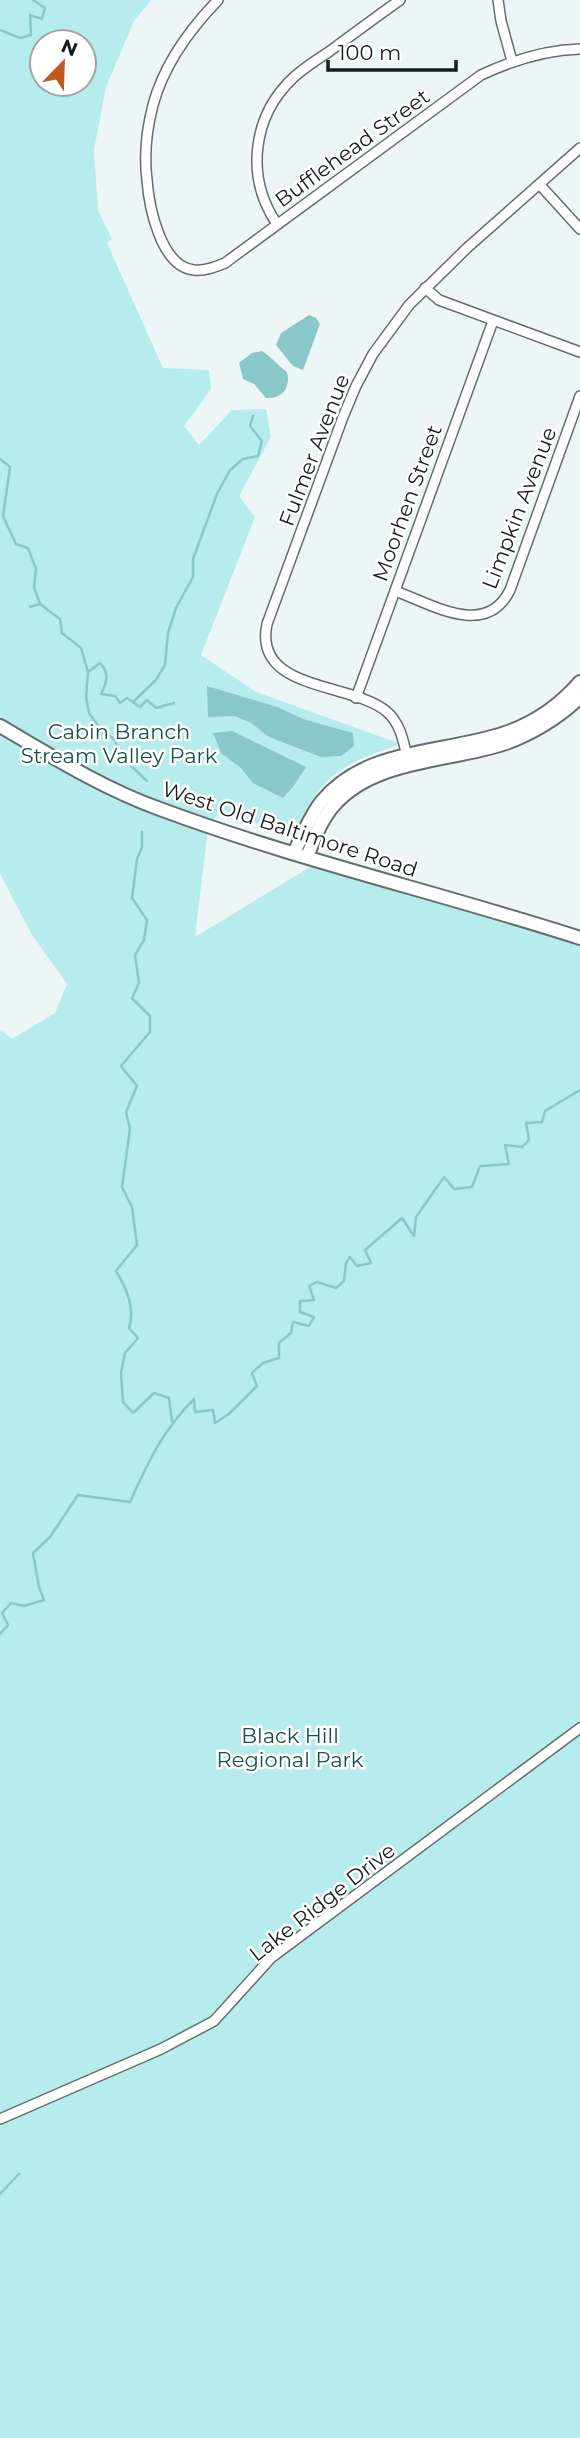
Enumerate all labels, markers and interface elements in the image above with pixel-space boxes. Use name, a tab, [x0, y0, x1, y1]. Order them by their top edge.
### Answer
north arrow	[28, 28, 98, 98]
scale bar	[328, 28, 456, 72]
text: N	[58, 34, 81, 61]
text: 100 m	[338, 40, 401, 65]
street label: Bufflehead Street	[270, 84, 434, 212]
street label: Fulmer Avenue	[274, 370, 354, 530]
street label: Moorhen Street	[367, 421, 447, 585]
street label: Limpkin Avenue	[477, 423, 561, 593]
park label: Cabin Branch Stream Valley Park	[21, 719, 218, 768]
street label: West Old Baltimore Road	[159, 776, 421, 882]
park label: Black Hill Regional Park	[217, 1723, 364, 1772]
street label: Lake Ridge Drive	[244, 1837, 400, 1967]

